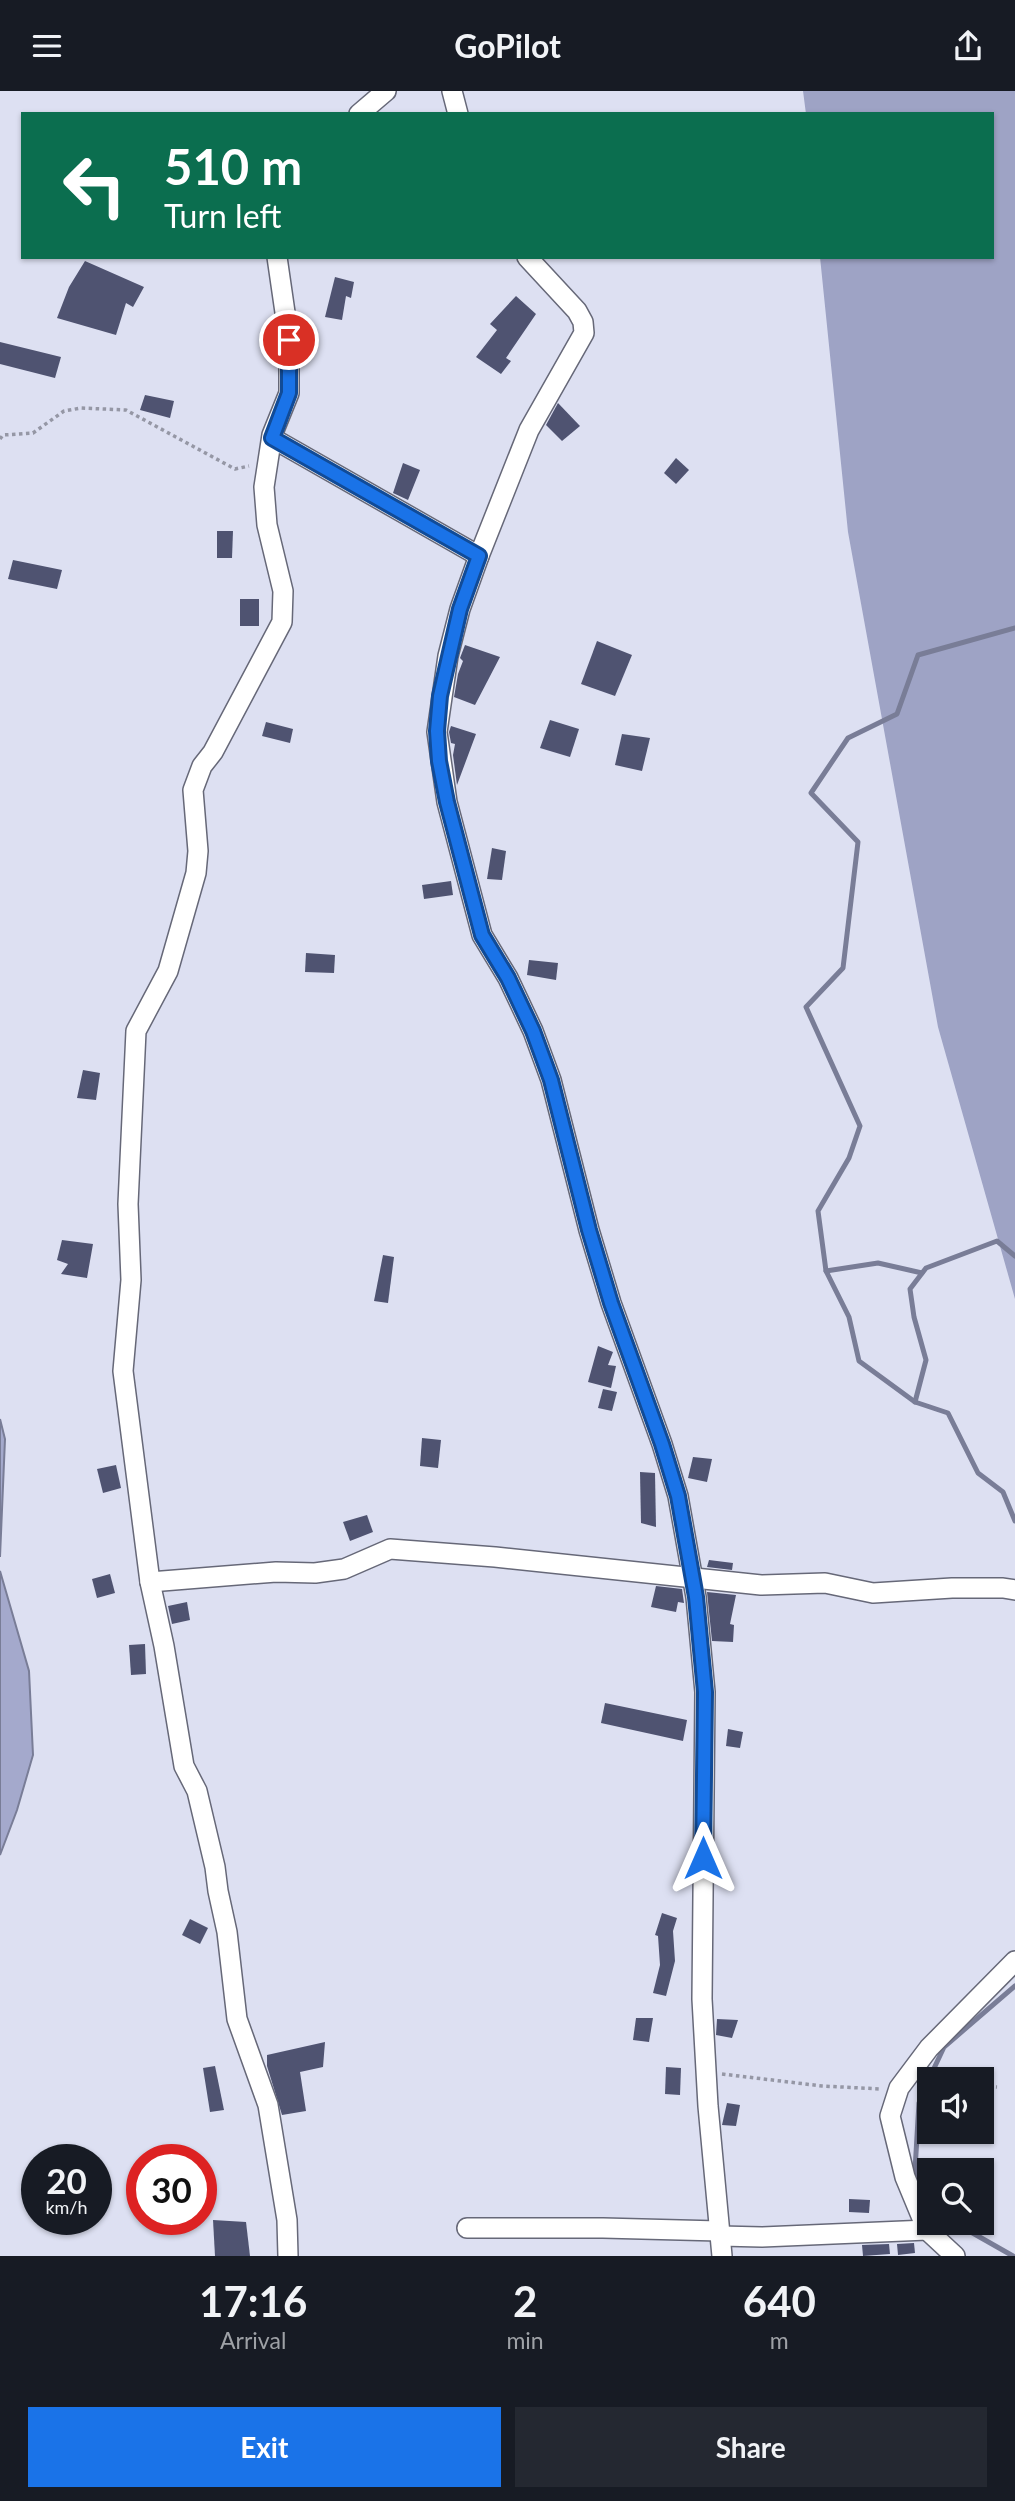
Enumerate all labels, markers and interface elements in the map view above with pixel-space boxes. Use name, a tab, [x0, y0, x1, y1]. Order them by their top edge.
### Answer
text: GoPilot	[454, 26, 561, 65]
icon: menu	[28, 27, 66, 65]
icon: share	[949, 27, 987, 65]
text: 510 m	[164, 137, 302, 195]
icon: left	[49, 140, 140, 231]
text: Turn left	[164, 196, 281, 235]
pin	[259, 310, 319, 370]
icon: arrive	[270, 321, 308, 359]
position arrow	[666, 1821, 740, 1895]
map controls	[917, 2067, 994, 2235]
button: sound	[917, 2067, 994, 2144]
speed limit sign: 30	[126, 2144, 217, 2235]
button: search	[917, 2158, 994, 2235]
text: 20	[46, 2159, 87, 2201]
text: km/h	[45, 2196, 88, 2218]
text: 17:16	[199, 2276, 307, 2326]
text: 2	[513, 2276, 537, 2326]
text: 640	[743, 2276, 816, 2326]
text: Arrival	[220, 2326, 286, 2354]
text: min	[506, 2326, 544, 2354]
text: m	[770, 2326, 789, 2354]
button: Exit	[28, 2407, 501, 2487]
button: Share	[515, 2407, 987, 2487]

